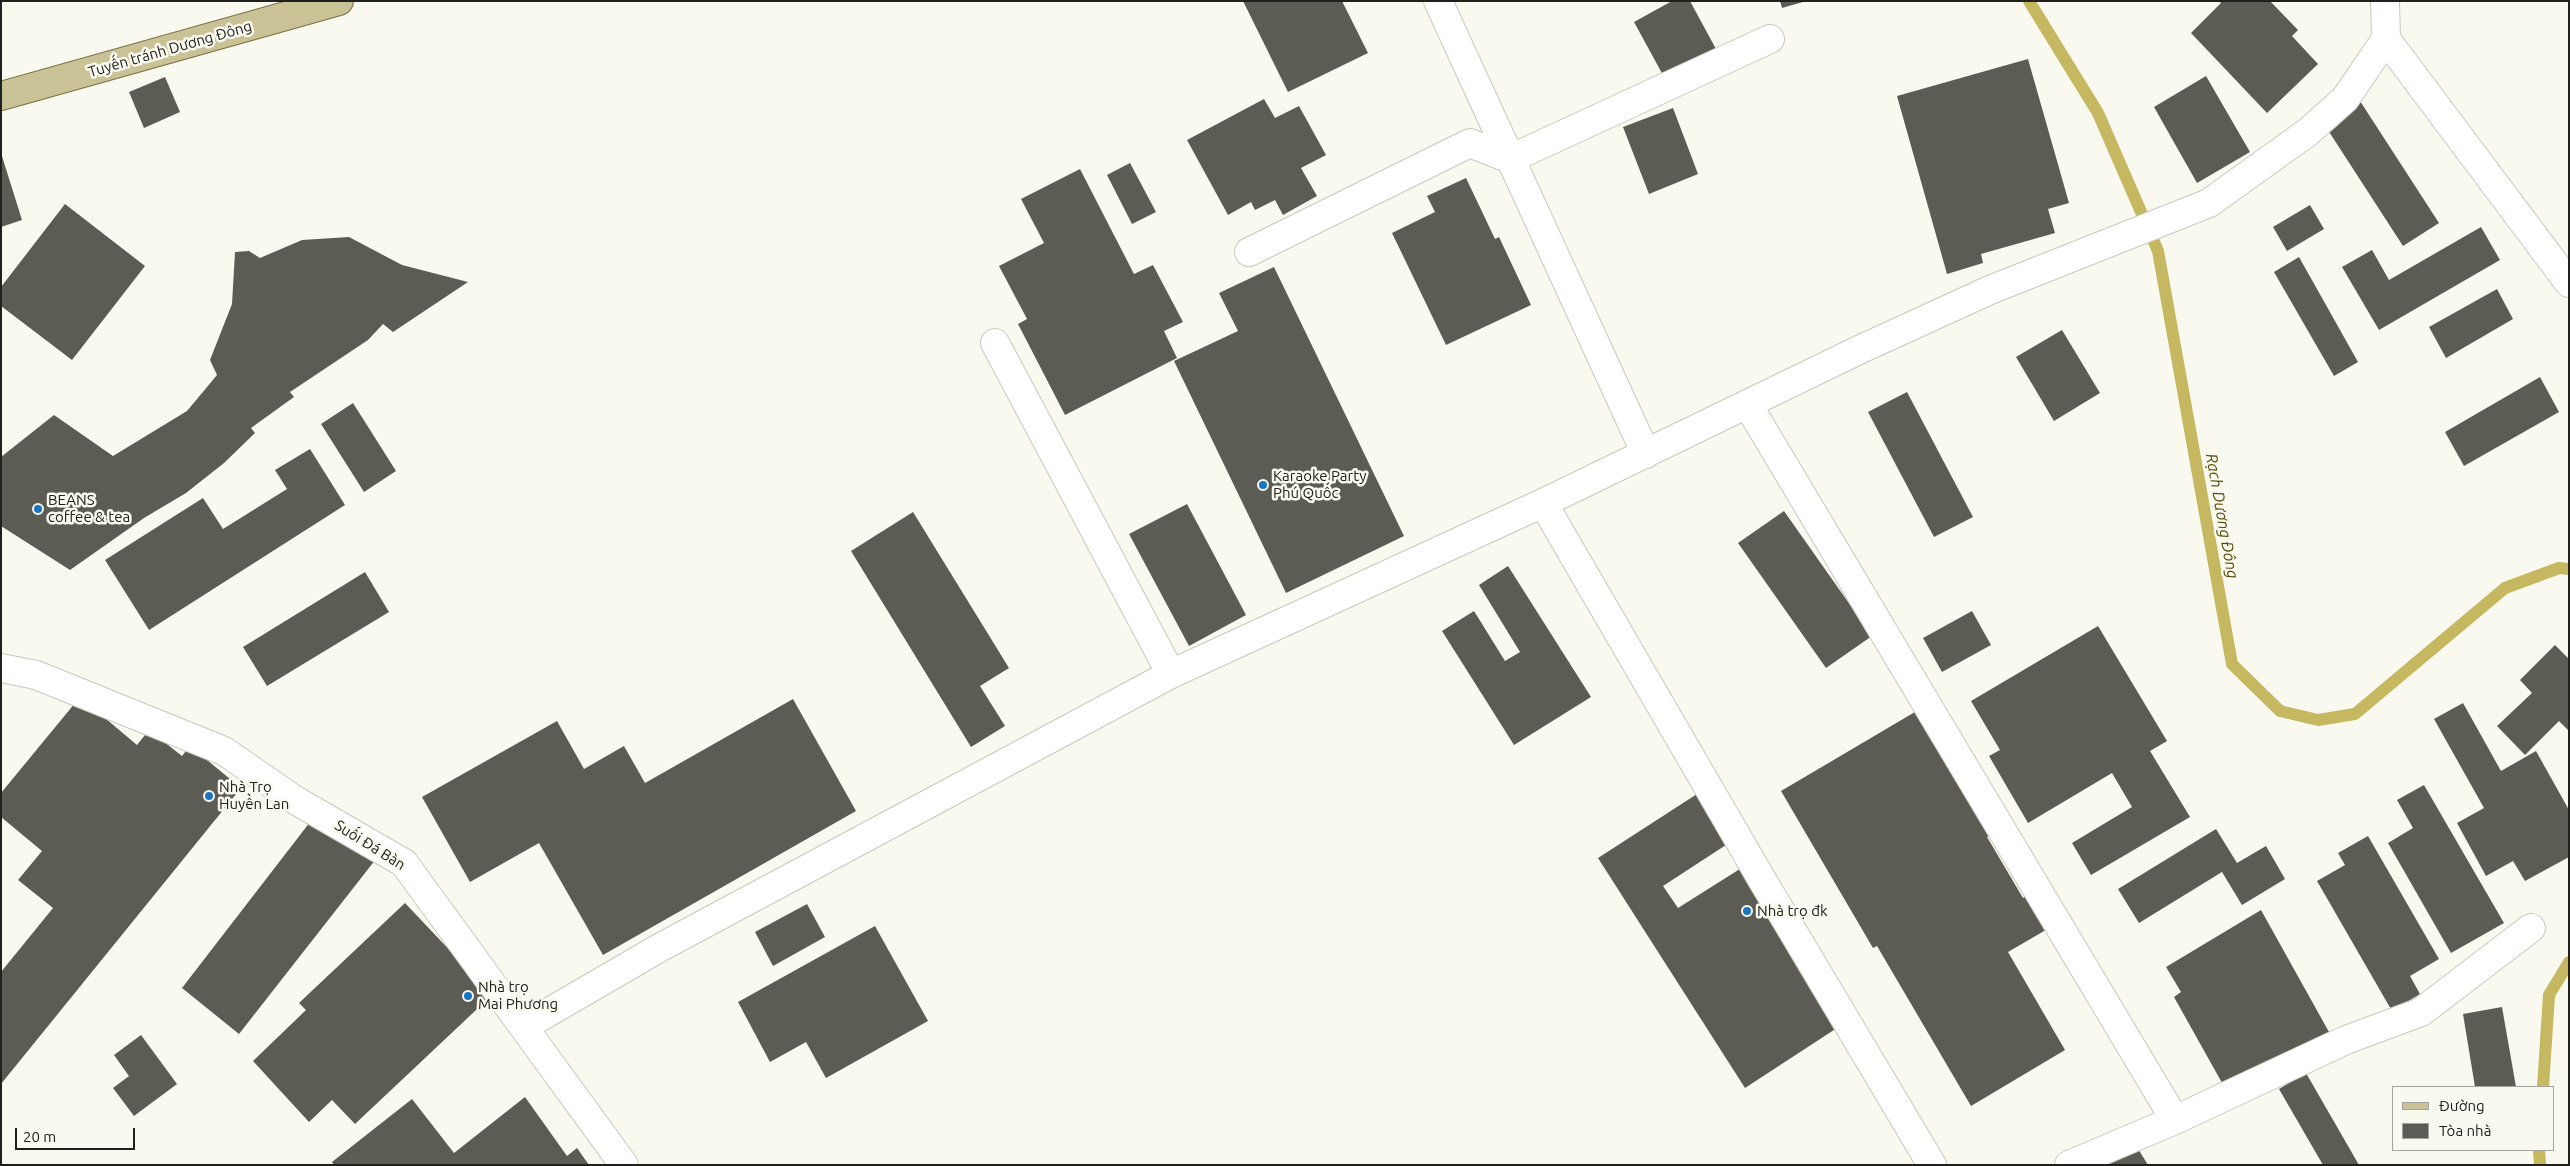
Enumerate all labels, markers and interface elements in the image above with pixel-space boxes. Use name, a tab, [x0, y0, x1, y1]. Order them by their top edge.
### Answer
street label: Tuyến tránh Dương Đông	[86, 17, 254, 81]
water label: Rạch Dương Đông	[2202, 452, 2242, 580]
place label: Karaoke Party Phú Quốc	[1273, 467, 1366, 502]
marker: Karaoke Party Phú Quốc	[1257, 479, 1269, 491]
place label: BEANS coffee & tea	[48, 491, 130, 526]
marker: BEANS coffee & tea	[32, 503, 44, 515]
place label: Nhà Trọ Huyền Lan	[219, 778, 289, 813]
marker: Nhà Trọ Huyền Lan	[203, 790, 215, 802]
street label: Suối Đá Bàn	[331, 816, 409, 874]
place label: Nhà trọ đk	[1757, 902, 1828, 920]
marker: Nhà trọ đk	[1741, 905, 1753, 917]
place label: Nhà trọ Mai Phương	[478, 978, 558, 1013]
marker: Nhà trọ Mai Phương	[462, 990, 474, 1002]
legend	[2392, 1086, 2555, 1151]
text: Đường	[2439, 1097, 2485, 1114]
scale bar	[18, 1118, 138, 1150]
text: Tòa nhà	[2439, 1122, 2491, 1139]
text: 20 m	[23, 1128, 56, 1145]

